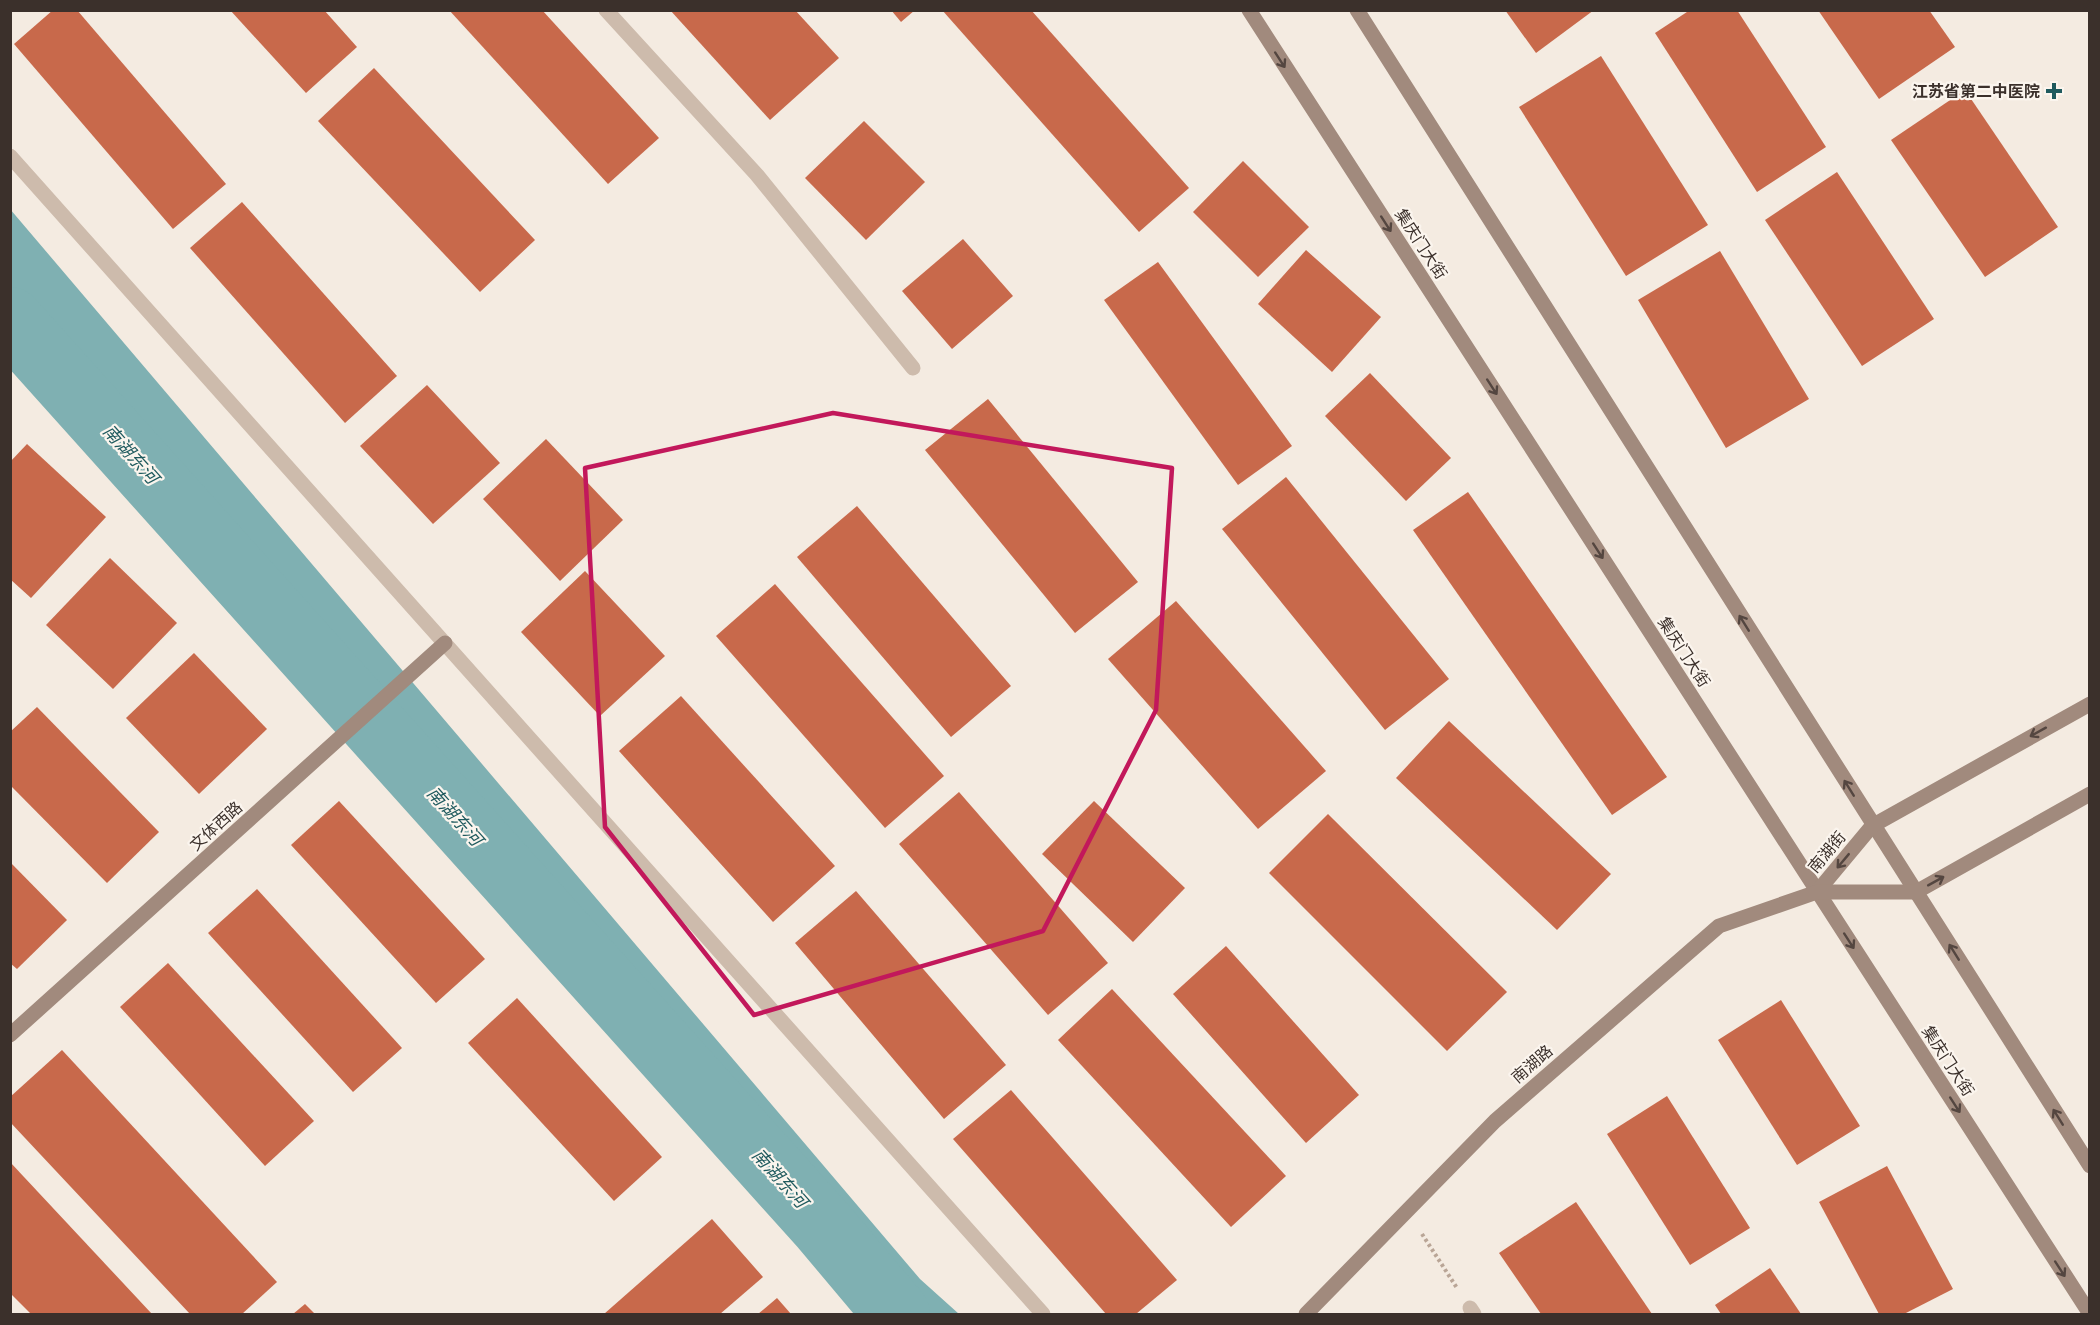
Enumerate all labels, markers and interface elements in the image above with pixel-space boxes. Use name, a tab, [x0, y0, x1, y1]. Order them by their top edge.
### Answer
one-way arrow	[1274, 51, 1287, 68]
place label: 江苏省第二中医院	[1912, 82, 2040, 101]
marker: 江苏省第二中医院	[2045, 82, 2063, 100]
street label: 集庆门大街	[1391, 205, 1451, 283]
one-way arrow	[1380, 215, 1392, 231]
one-way arrow	[1486, 379, 1498, 395]
water label: 南湖东河	[99, 420, 165, 490]
one-way arrow	[1592, 542, 1604, 559]
street label: 集庆门大街	[1654, 613, 1714, 691]
one-way arrow	[1738, 615, 1750, 632]
one-way arrow	[2030, 727, 2047, 739]
one-way arrow	[1842, 780, 1854, 797]
water label: 南湖东河	[423, 782, 489, 852]
street label: 文体西路	[186, 798, 246, 854]
street label: 南湖街	[1804, 828, 1850, 876]
one-way arrow	[1836, 853, 1849, 869]
one-way arrow	[1927, 875, 1944, 887]
one-way arrow	[1843, 932, 1855, 949]
one-way arrow	[1947, 944, 1959, 961]
street label: 集庆门大街	[1918, 1022, 1978, 1100]
street label: 南湖路	[1508, 1041, 1556, 1087]
one-way arrow	[1949, 1096, 1961, 1113]
one-way arrow	[2052, 1109, 2064, 1126]
water label: 南湖东河	[748, 1144, 814, 1214]
one-way arrow	[2054, 1260, 2067, 1277]

